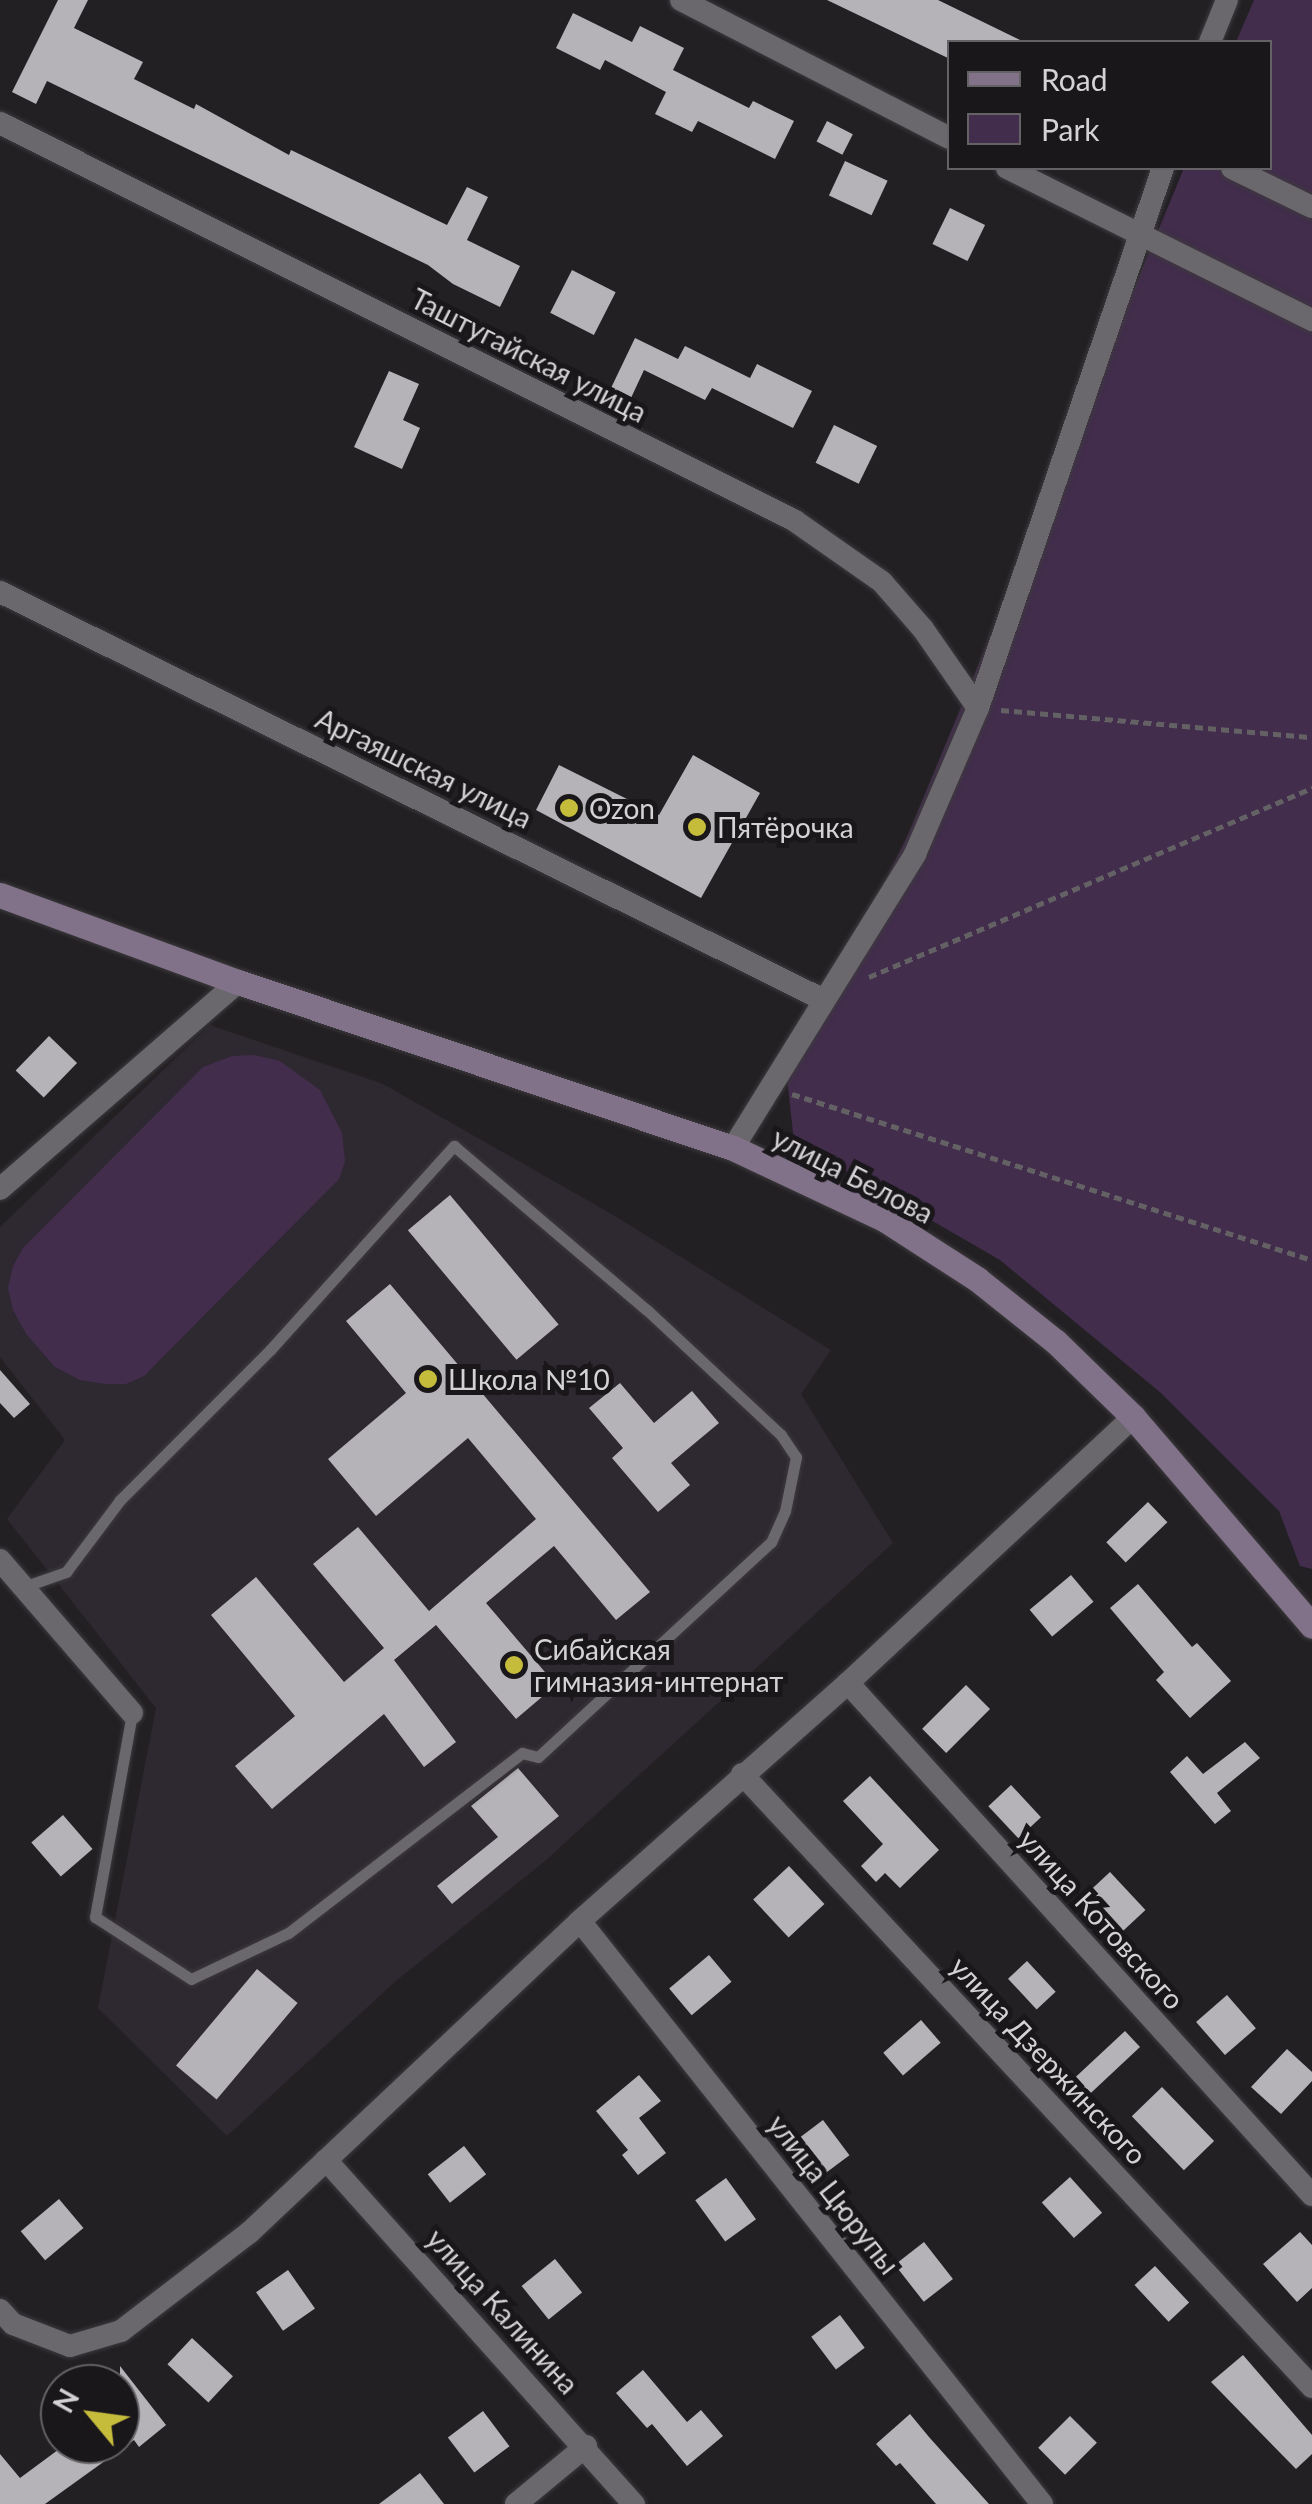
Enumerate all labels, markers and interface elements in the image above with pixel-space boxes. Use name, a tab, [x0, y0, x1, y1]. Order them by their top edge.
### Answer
legend	[947, 40, 1272, 170]
text: Road	[1041, 61, 1108, 97]
text: Park	[1041, 111, 1100, 147]
street label: Таштугайская улица	[406, 281, 652, 429]
street label: Аргаяшская улица	[311, 701, 537, 835]
place label: Ozon	[589, 791, 655, 825]
marker: Ozon	[558, 797, 580, 819]
place label: Пятёрочка	[717, 810, 854, 844]
marker: Пятёрочка	[686, 816, 708, 838]
street label: улица Белова	[767, 1120, 939, 1230]
place label: Школа №10	[448, 1362, 610, 1396]
marker: Школа №10	[417, 1368, 439, 1390]
place label: Сибайская гимназия-интернат	[534, 1632, 783, 1698]
marker: Сибайская гимназия-интернат	[503, 1654, 525, 1676]
street label: улица Котовского	[1013, 1822, 1191, 2016]
street label: улица Дзержинского	[944, 1949, 1154, 2171]
street label: улица Цюрупы	[761, 2108, 907, 2280]
street label: улица Калинина	[420, 2222, 586, 2400]
north arrow	[40, 2364, 140, 2464]
text: N	[45, 2383, 86, 2418]

